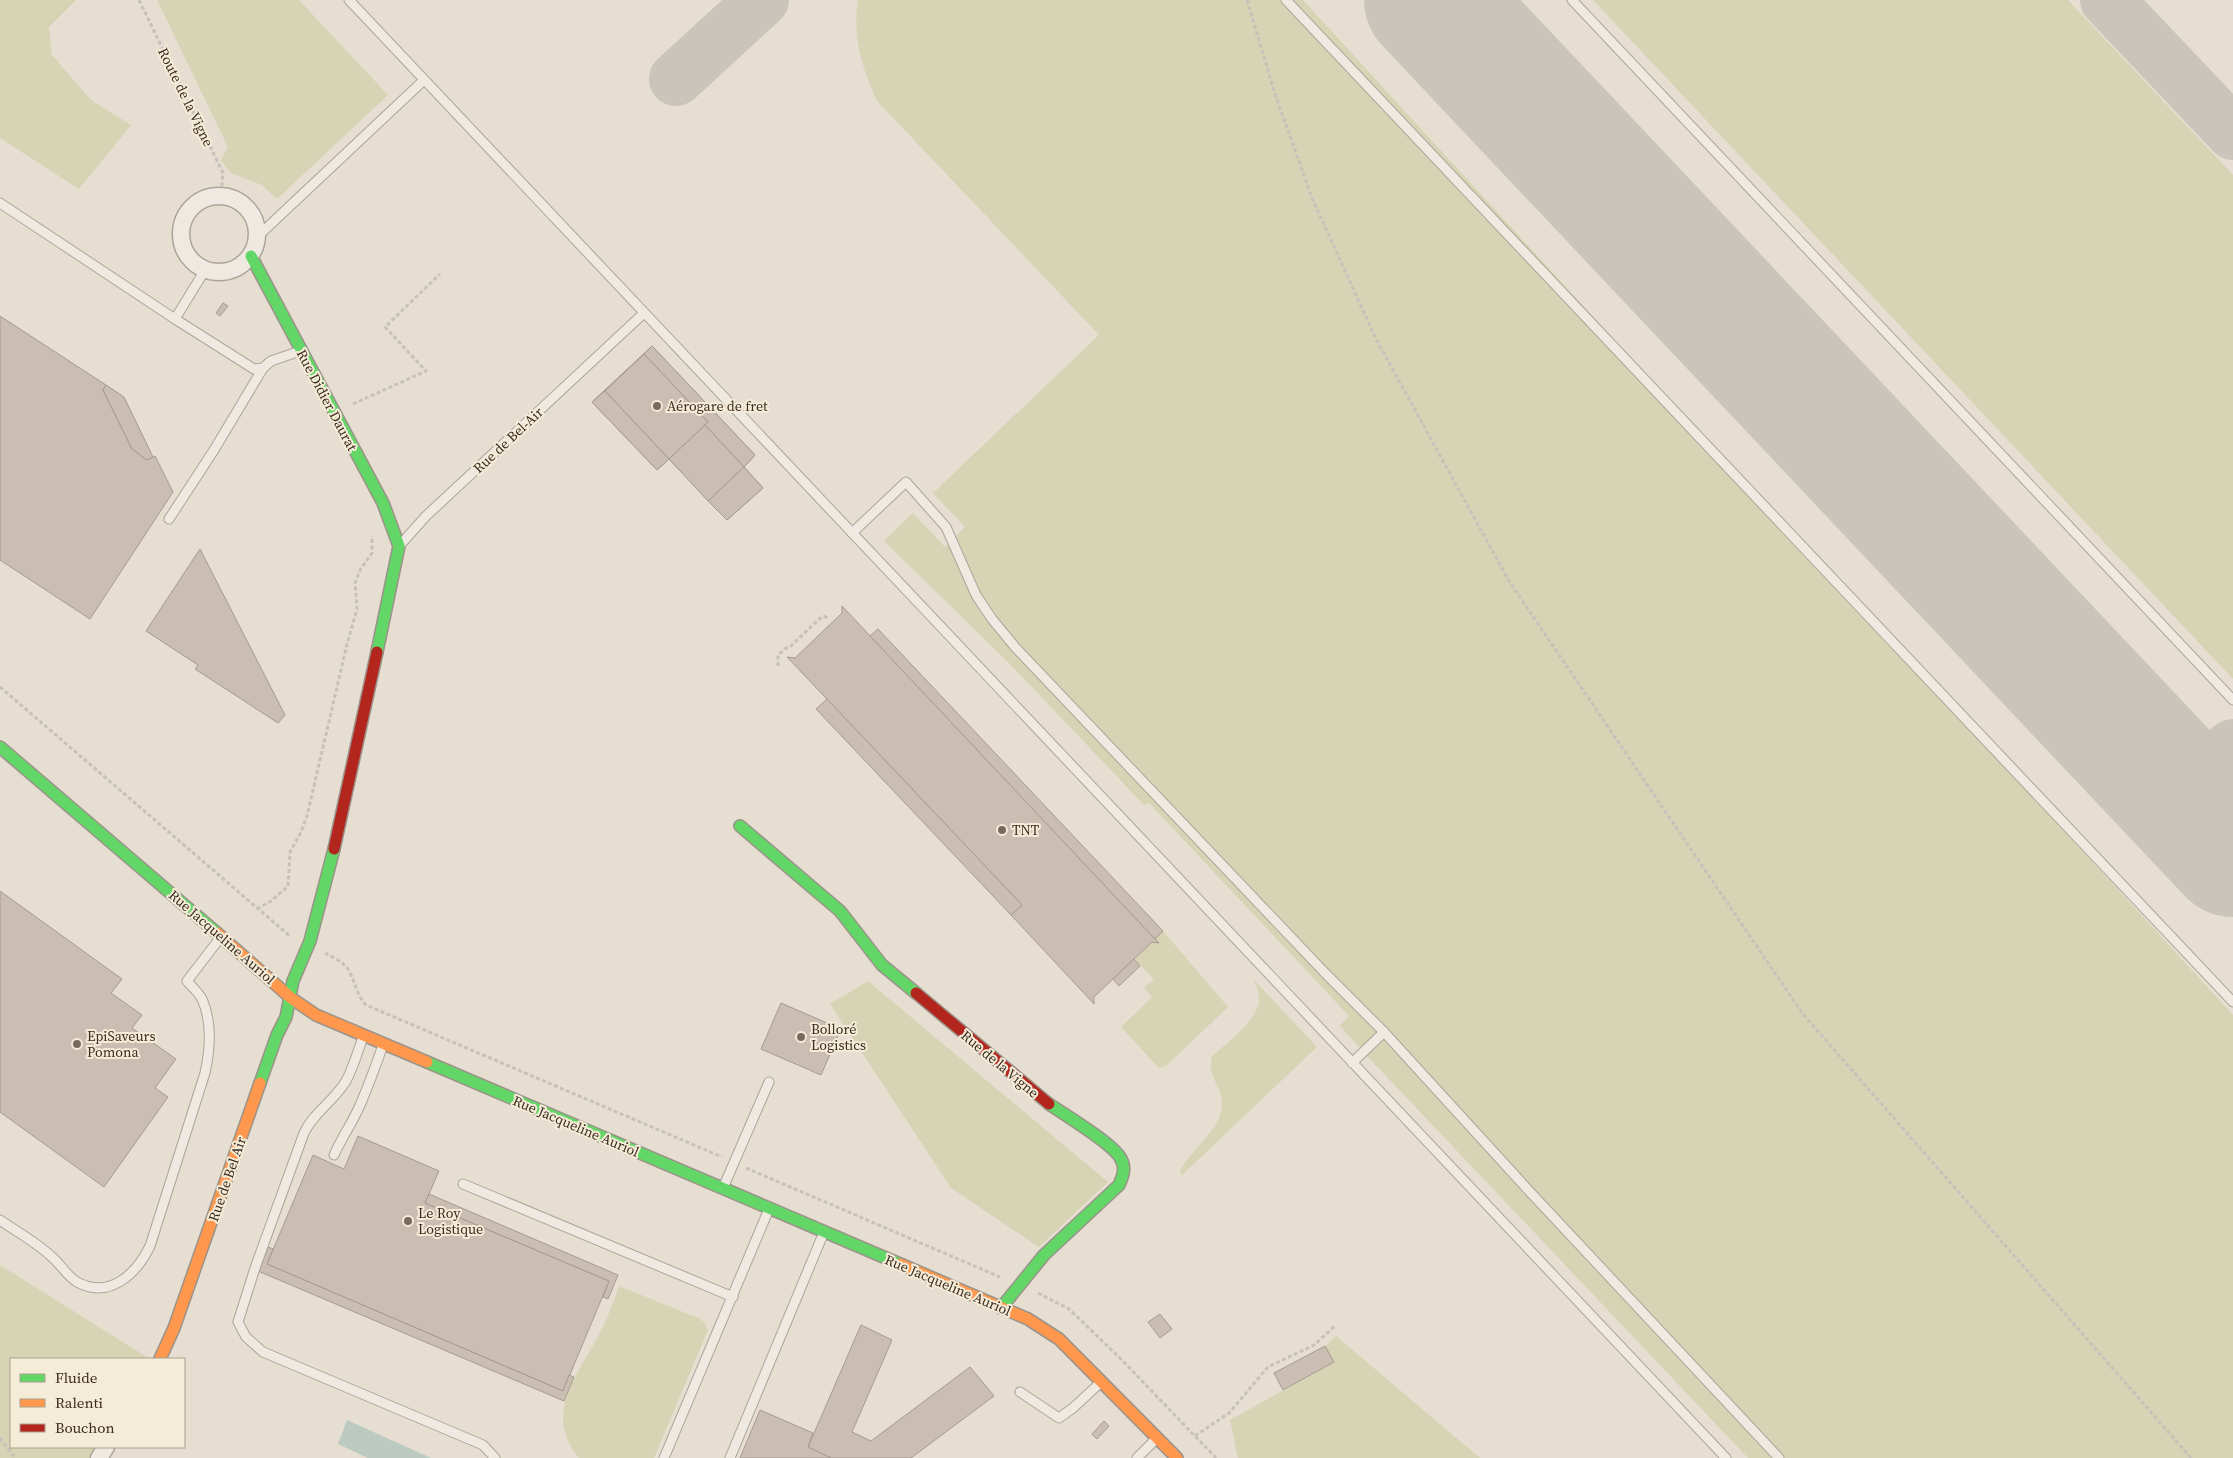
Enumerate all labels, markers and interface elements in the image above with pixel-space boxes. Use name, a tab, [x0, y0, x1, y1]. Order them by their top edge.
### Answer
street label: Route de la Vigne	[153, 44, 219, 150]
street label: Rue Didier Daurat	[292, 346, 362, 455]
place label: Aérogare de fret	[667, 396, 768, 416]
marker: Aérogare de fret	[651, 400, 663, 412]
street label: Rue de Bel-Air	[469, 402, 547, 478]
place label: TNT	[1012, 820, 1040, 840]
marker: TNT	[996, 824, 1008, 836]
street label: Rue Jacqueline Auriol	[164, 885, 280, 989]
place label: Bolloré Logistics	[811, 1019, 866, 1055]
place label: EpiSaveurs Pomona	[87, 1026, 155, 1062]
street label: Rue de la Vigne	[957, 1026, 1043, 1102]
marker: Bolloré Logistics	[795, 1031, 807, 1043]
marker: EpiSaveurs Pomona	[71, 1038, 83, 1050]
street label: Rue Jacqueline Auriol	[510, 1090, 642, 1162]
street label: Rue de Bel Air	[203, 1134, 251, 1224]
place label: Le Roy Logistique	[418, 1203, 483, 1239]
marker: Le Roy Logistique	[402, 1215, 414, 1227]
street label: Rue Jacqueline Auriol	[882, 1249, 1014, 1321]
legend	[10, 1358, 185, 1448]
text: Fluide	[55, 1367, 98, 1388]
text: Ralenti	[55, 1392, 103, 1413]
text: Bouchon	[55, 1417, 115, 1438]

